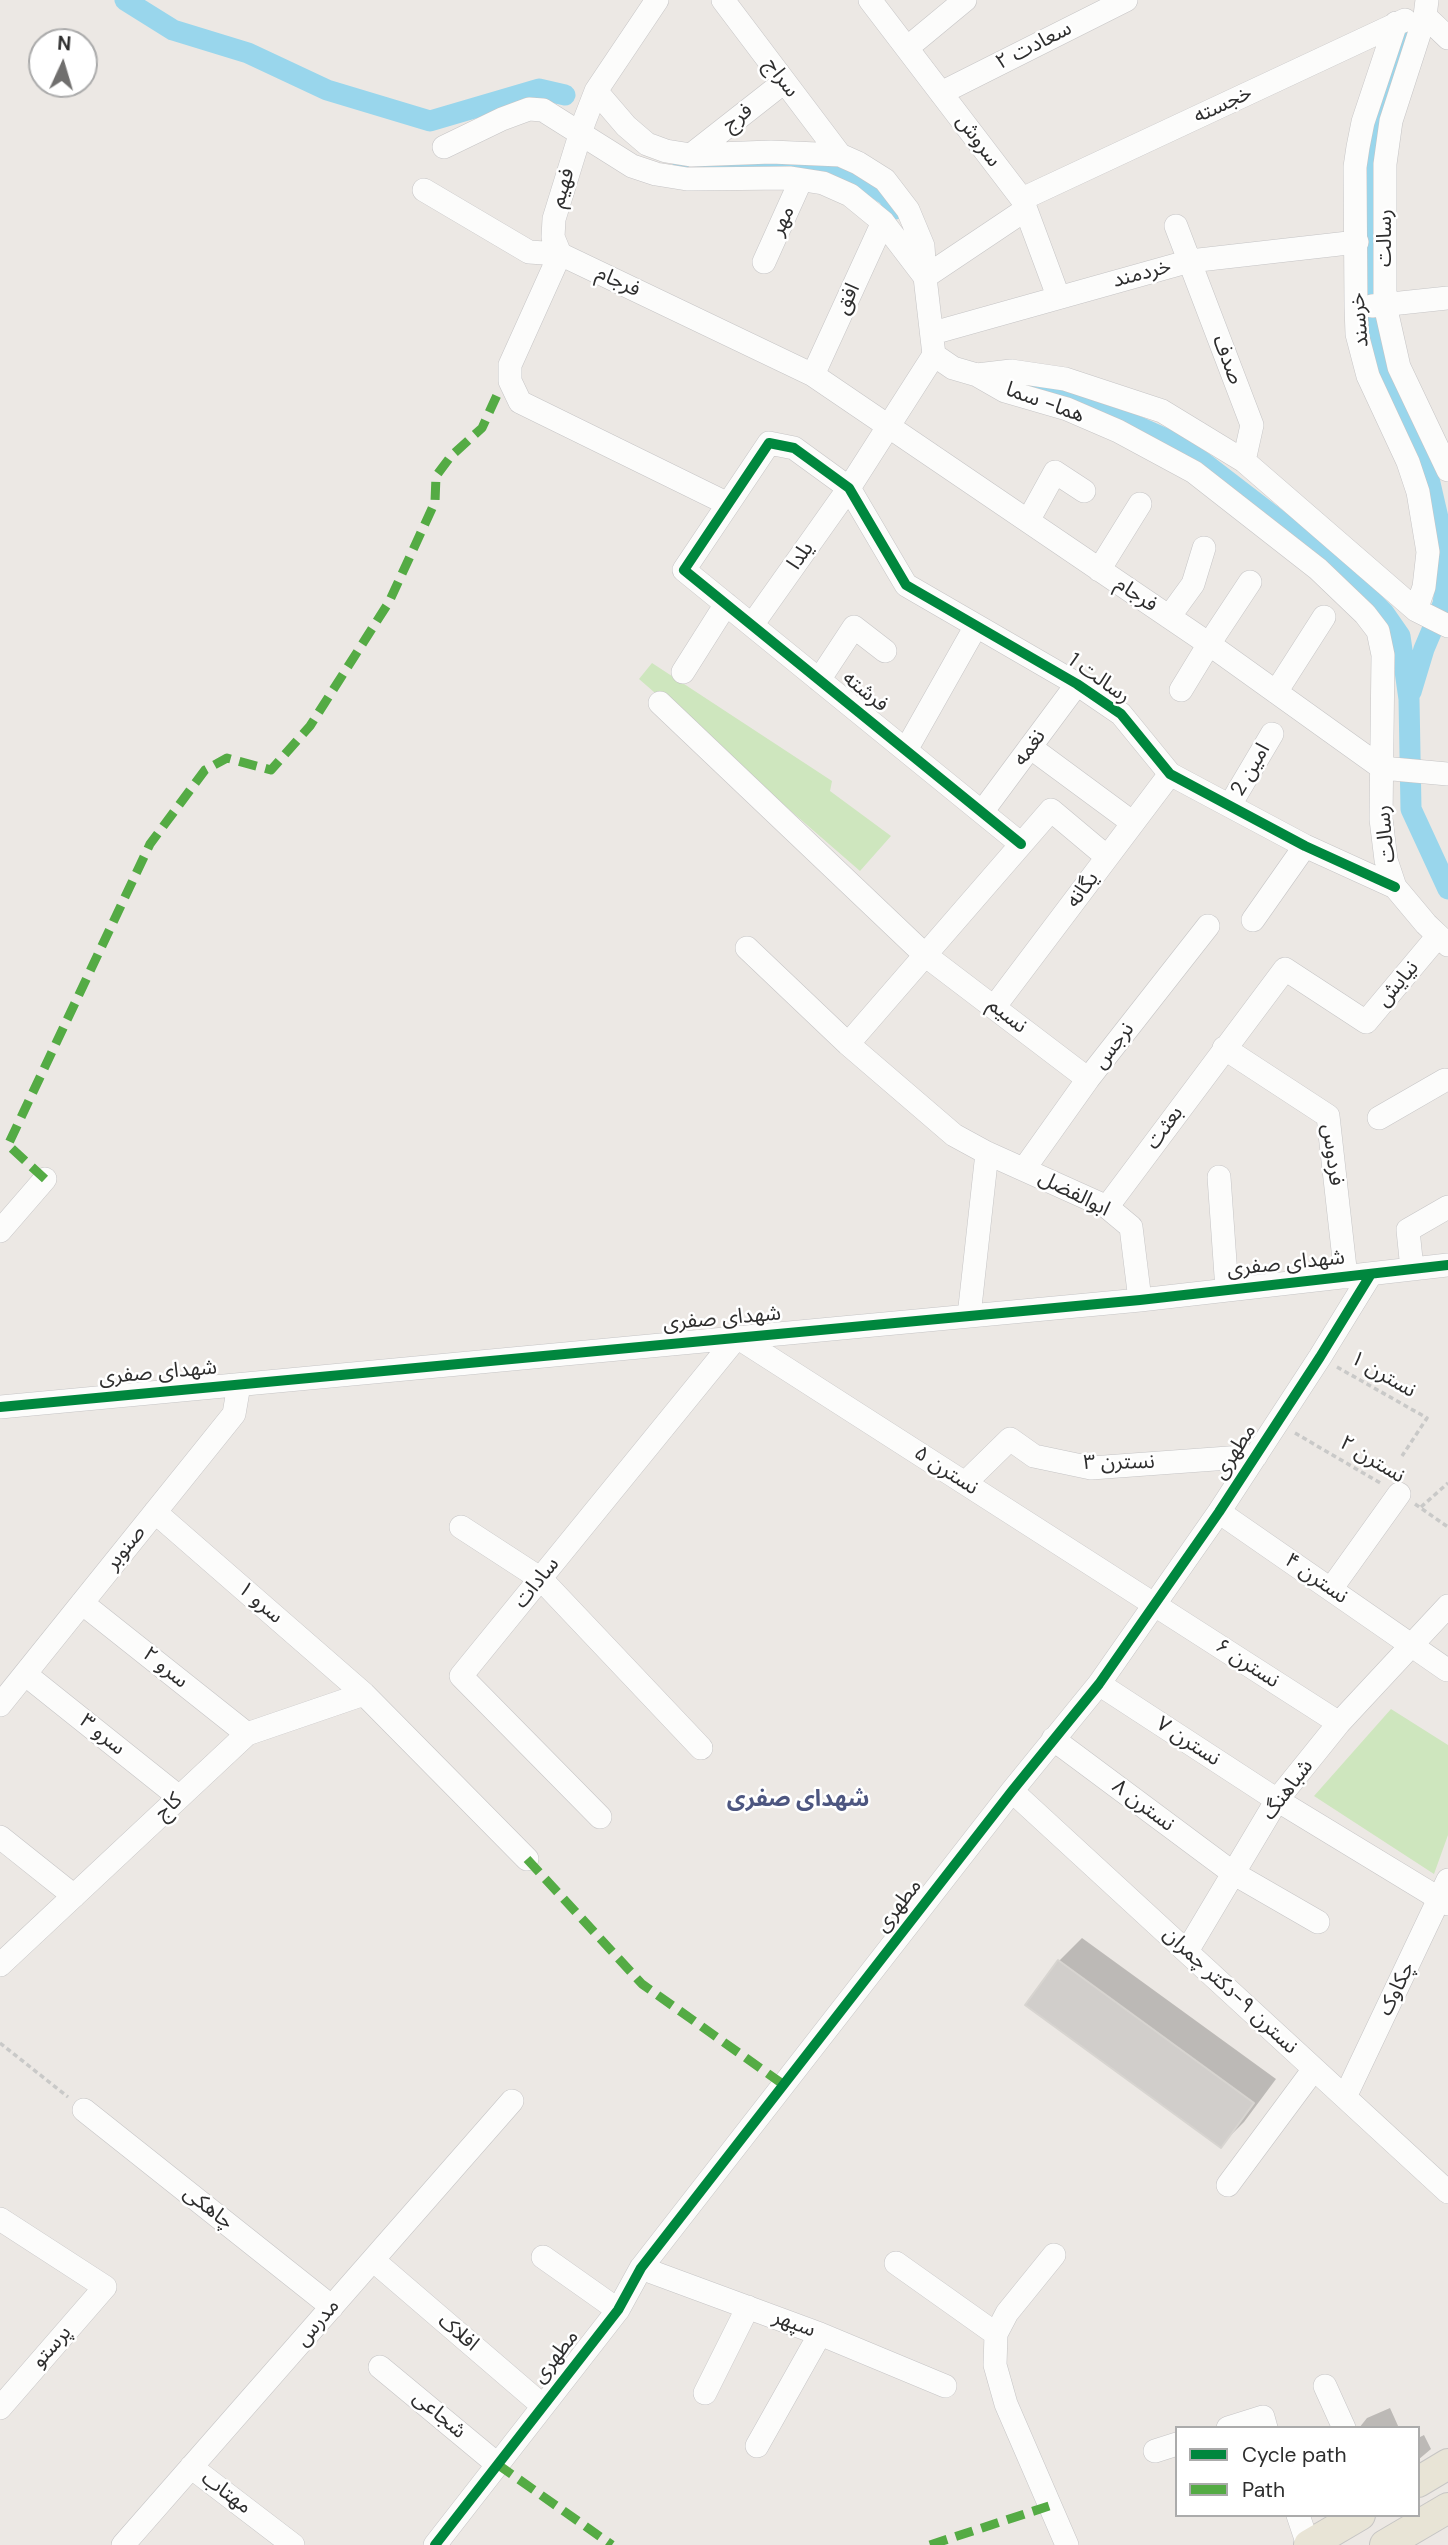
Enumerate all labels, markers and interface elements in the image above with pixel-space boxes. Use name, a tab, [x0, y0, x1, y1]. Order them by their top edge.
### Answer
street label: سعادت ۲	[992, 16, 1076, 76]
north arrow	[28, 28, 98, 98]
text: N	[57, 31, 72, 56]
street label: سراج	[758, 53, 804, 103]
street label: خجسته	[1190, 81, 1256, 129]
street label: فرج	[718, 98, 758, 138]
street label: سروش	[950, 110, 1006, 172]
street label: فهیم	[545, 165, 581, 211]
street label: مهر	[765, 202, 801, 240]
street label: رسالت	[1372, 209, 1398, 267]
street label: خردمند	[1110, 254, 1174, 294]
street label: فرجام	[592, 261, 644, 303]
street label: افق	[830, 279, 866, 319]
street label: خرسند	[1345, 292, 1375, 348]
street label: صدف	[1206, 332, 1248, 388]
street label: هما- سما	[1002, 377, 1088, 429]
street label: یلدا	[782, 537, 820, 575]
street label: فرجام	[1110, 572, 1162, 618]
street label: رسالت 1	[1063, 649, 1135, 709]
street label: فرشته	[837, 666, 893, 718]
street label: نغمه	[1008, 725, 1052, 771]
street label: امین 2	[1226, 739, 1276, 801]
street label: رسالت	[1370, 804, 1402, 864]
street label: یگانه	[1061, 867, 1105, 913]
street label: نیایش	[1371, 956, 1425, 1012]
street label: نسیم	[982, 993, 1032, 1039]
street label: نرجس	[1088, 1018, 1140, 1074]
street label: بعثت	[1141, 1101, 1189, 1155]
street label: فردوس	[1316, 1123, 1348, 1187]
street label: ابوالفضل	[1034, 1165, 1114, 1223]
street label: شهدای صفری	[1226, 1245, 1346, 1283]
street label: شهدای صفری	[662, 1301, 782, 1337]
street label: نسترن ۱	[1346, 1346, 1420, 1404]
street label: شهدای صفری	[98, 1355, 218, 1391]
street label: مطهری	[1208, 1420, 1262, 1484]
street label: نسترن ۲	[1335, 1431, 1409, 1489]
street label: نسترن ۵	[909, 1441, 983, 1501]
street label: نسترن ۳	[1083, 1450, 1155, 1476]
street label: صنوبر	[100, 1521, 152, 1575]
street label: نسترن ۴	[1279, 1548, 1353, 1610]
street label: سادات	[509, 1552, 565, 1614]
street label: سرو ۱	[232, 1577, 288, 1629]
street label: نسترن ۶	[1210, 1634, 1284, 1694]
street label: سرو ۲	[137, 1642, 193, 1694]
street label: سرو ۳	[74, 1709, 130, 1761]
street label: نسترن ۷	[1151, 1712, 1225, 1772]
street label: شباهنگ	[1257, 1755, 1319, 1825]
street label: نسترن ۸	[1107, 1774, 1179, 1838]
district label: شهدای صفری	[727, 1786, 869, 1814]
street label: کاج	[150, 1788, 188, 1826]
street label: مطهری	[870, 1874, 928, 1938]
street label: نسترن ۹-دکتر چمران	[1157, 1922, 1303, 2060]
street label: چکاوک	[1373, 1958, 1421, 2020]
street label: چاهکی	[178, 2181, 238, 2235]
street label: مدرس	[291, 2294, 345, 2352]
street label: سپهر	[769, 2305, 819, 2343]
street label: افلاک	[433, 2309, 483, 2357]
street label: پرستو	[27, 2321, 77, 2373]
street label: مطهری	[527, 2325, 585, 2389]
street label: شجاعی	[407, 2385, 471, 2445]
legend	[1175, 2426, 1420, 2517]
text: Cycle path	[1242, 2441, 1347, 2469]
street label: مهتاب	[196, 2466, 256, 2520]
text: Path	[1242, 2476, 1285, 2504]

